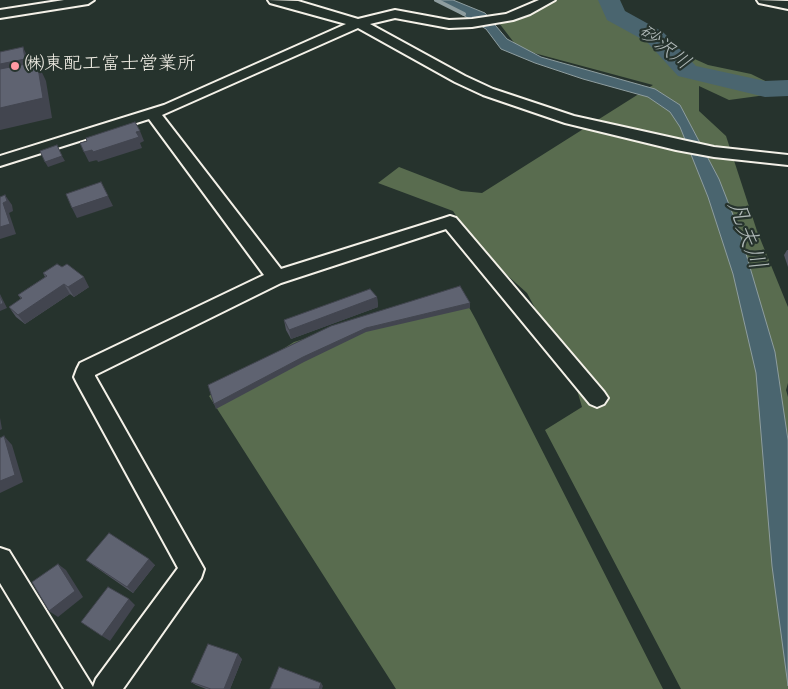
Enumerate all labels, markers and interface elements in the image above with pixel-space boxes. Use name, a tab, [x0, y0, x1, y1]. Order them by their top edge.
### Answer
water label: 砂沢川	[632, 21, 694, 77]
place label: ㈱東配工富士営業所	[25, 55, 196, 77]
marker: ㈱東配工富士営業所	[9, 60, 21, 72]
water label: 凡夫川	[718, 197, 770, 275]

